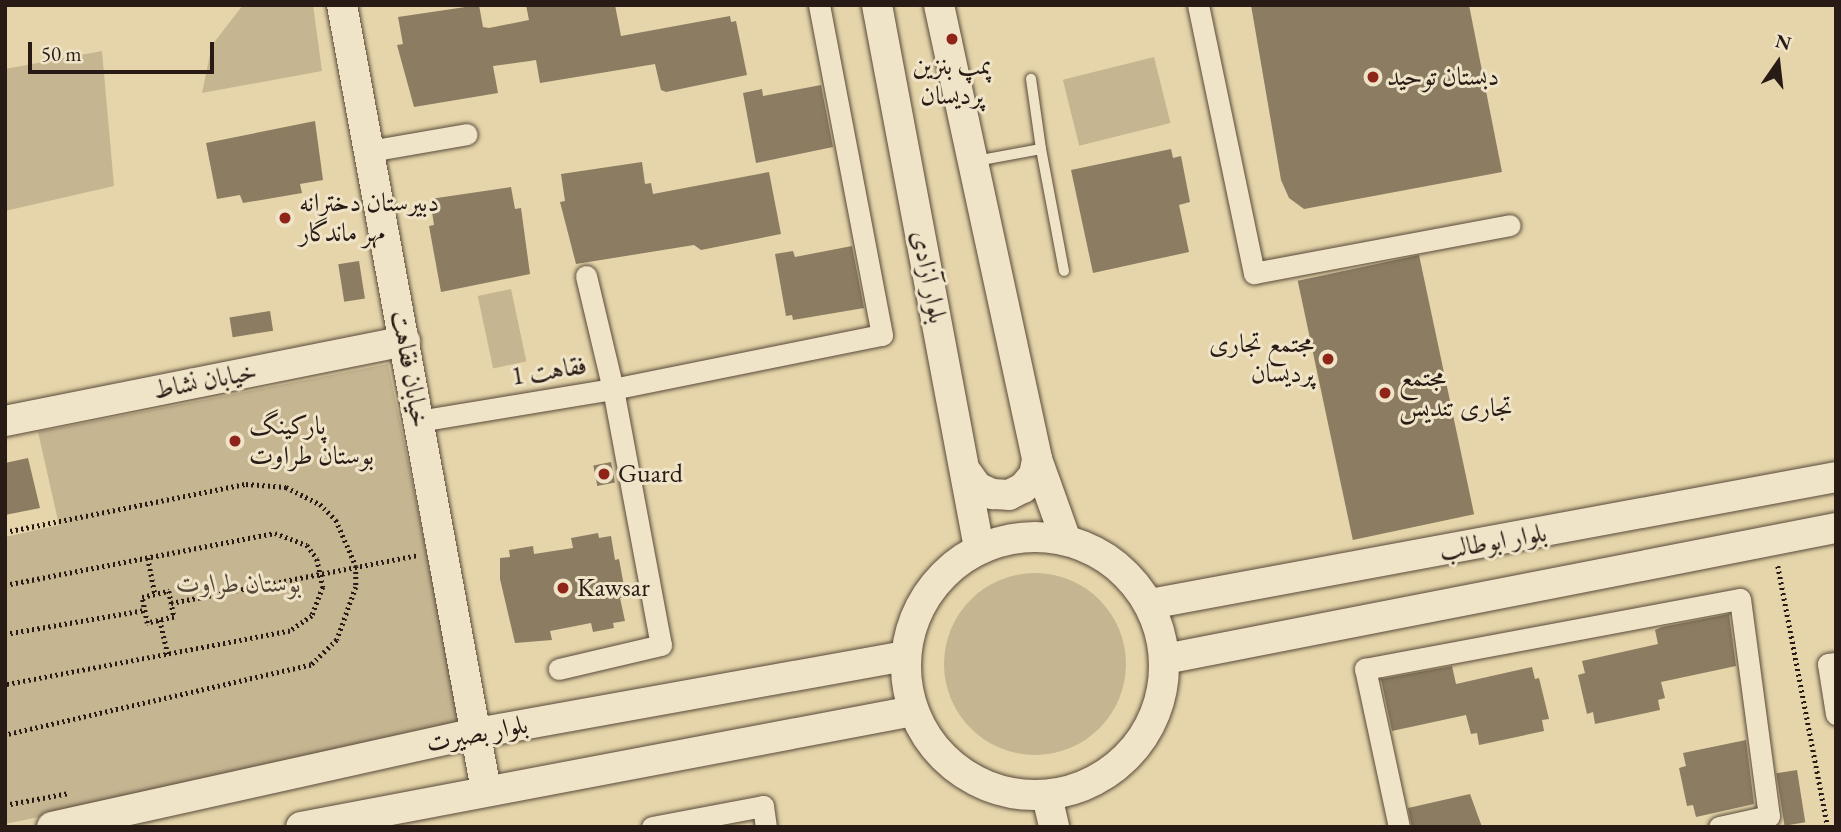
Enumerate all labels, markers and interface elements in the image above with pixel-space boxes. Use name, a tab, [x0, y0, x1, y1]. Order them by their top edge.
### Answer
scale bar	[32, 28, 217, 72]
north arrow	[1743, 28, 1813, 98]
text: N	[1773, 28, 1794, 56]
marker: پمپ بنزین پردیسان	[944, 31, 960, 47]
text: 50 m	[41, 40, 82, 67]
place label: پمپ بنزین پردیسان	[912, 50, 992, 112]
place label: دبستان توحید	[1387, 61, 1499, 93]
marker: دبستان توحید	[1365, 69, 1381, 85]
place label: دبیرستان دخترانه مهر ماندگار	[299, 187, 439, 248]
marker: دبیرستان دخترانه مهر ماندگار	[277, 210, 293, 226]
street label: بلوار آزادی	[905, 228, 953, 326]
street label: خیابان فقاهت	[384, 308, 436, 430]
place label: مجتمع تجاری پردیسان	[1209, 328, 1314, 390]
street label: فقاهت 1	[509, 350, 589, 392]
marker: مجتمع تجاری پردیسان	[1320, 351, 1336, 367]
street label: خیابان نشاط	[150, 356, 260, 406]
place label: مجتمع تجاری تندیس	[1399, 362, 1513, 424]
marker: مجتمع تجاری تندیس	[1377, 385, 1393, 401]
place label: پارکینگ بوستان طراوت	[249, 410, 374, 472]
marker: پارکینگ بوستان طراوت	[227, 433, 243, 449]
place label: Guard	[618, 458, 683, 490]
marker: Guard	[596, 466, 612, 482]
street label: بلوار ابوطالب	[1437, 517, 1549, 567]
park label: بوستان طراوت	[177, 568, 301, 600]
place label: Kawsar	[577, 572, 650, 604]
marker: Kawsar	[555, 580, 571, 596]
street label: بلوار بصیرت	[423, 709, 531, 759]

